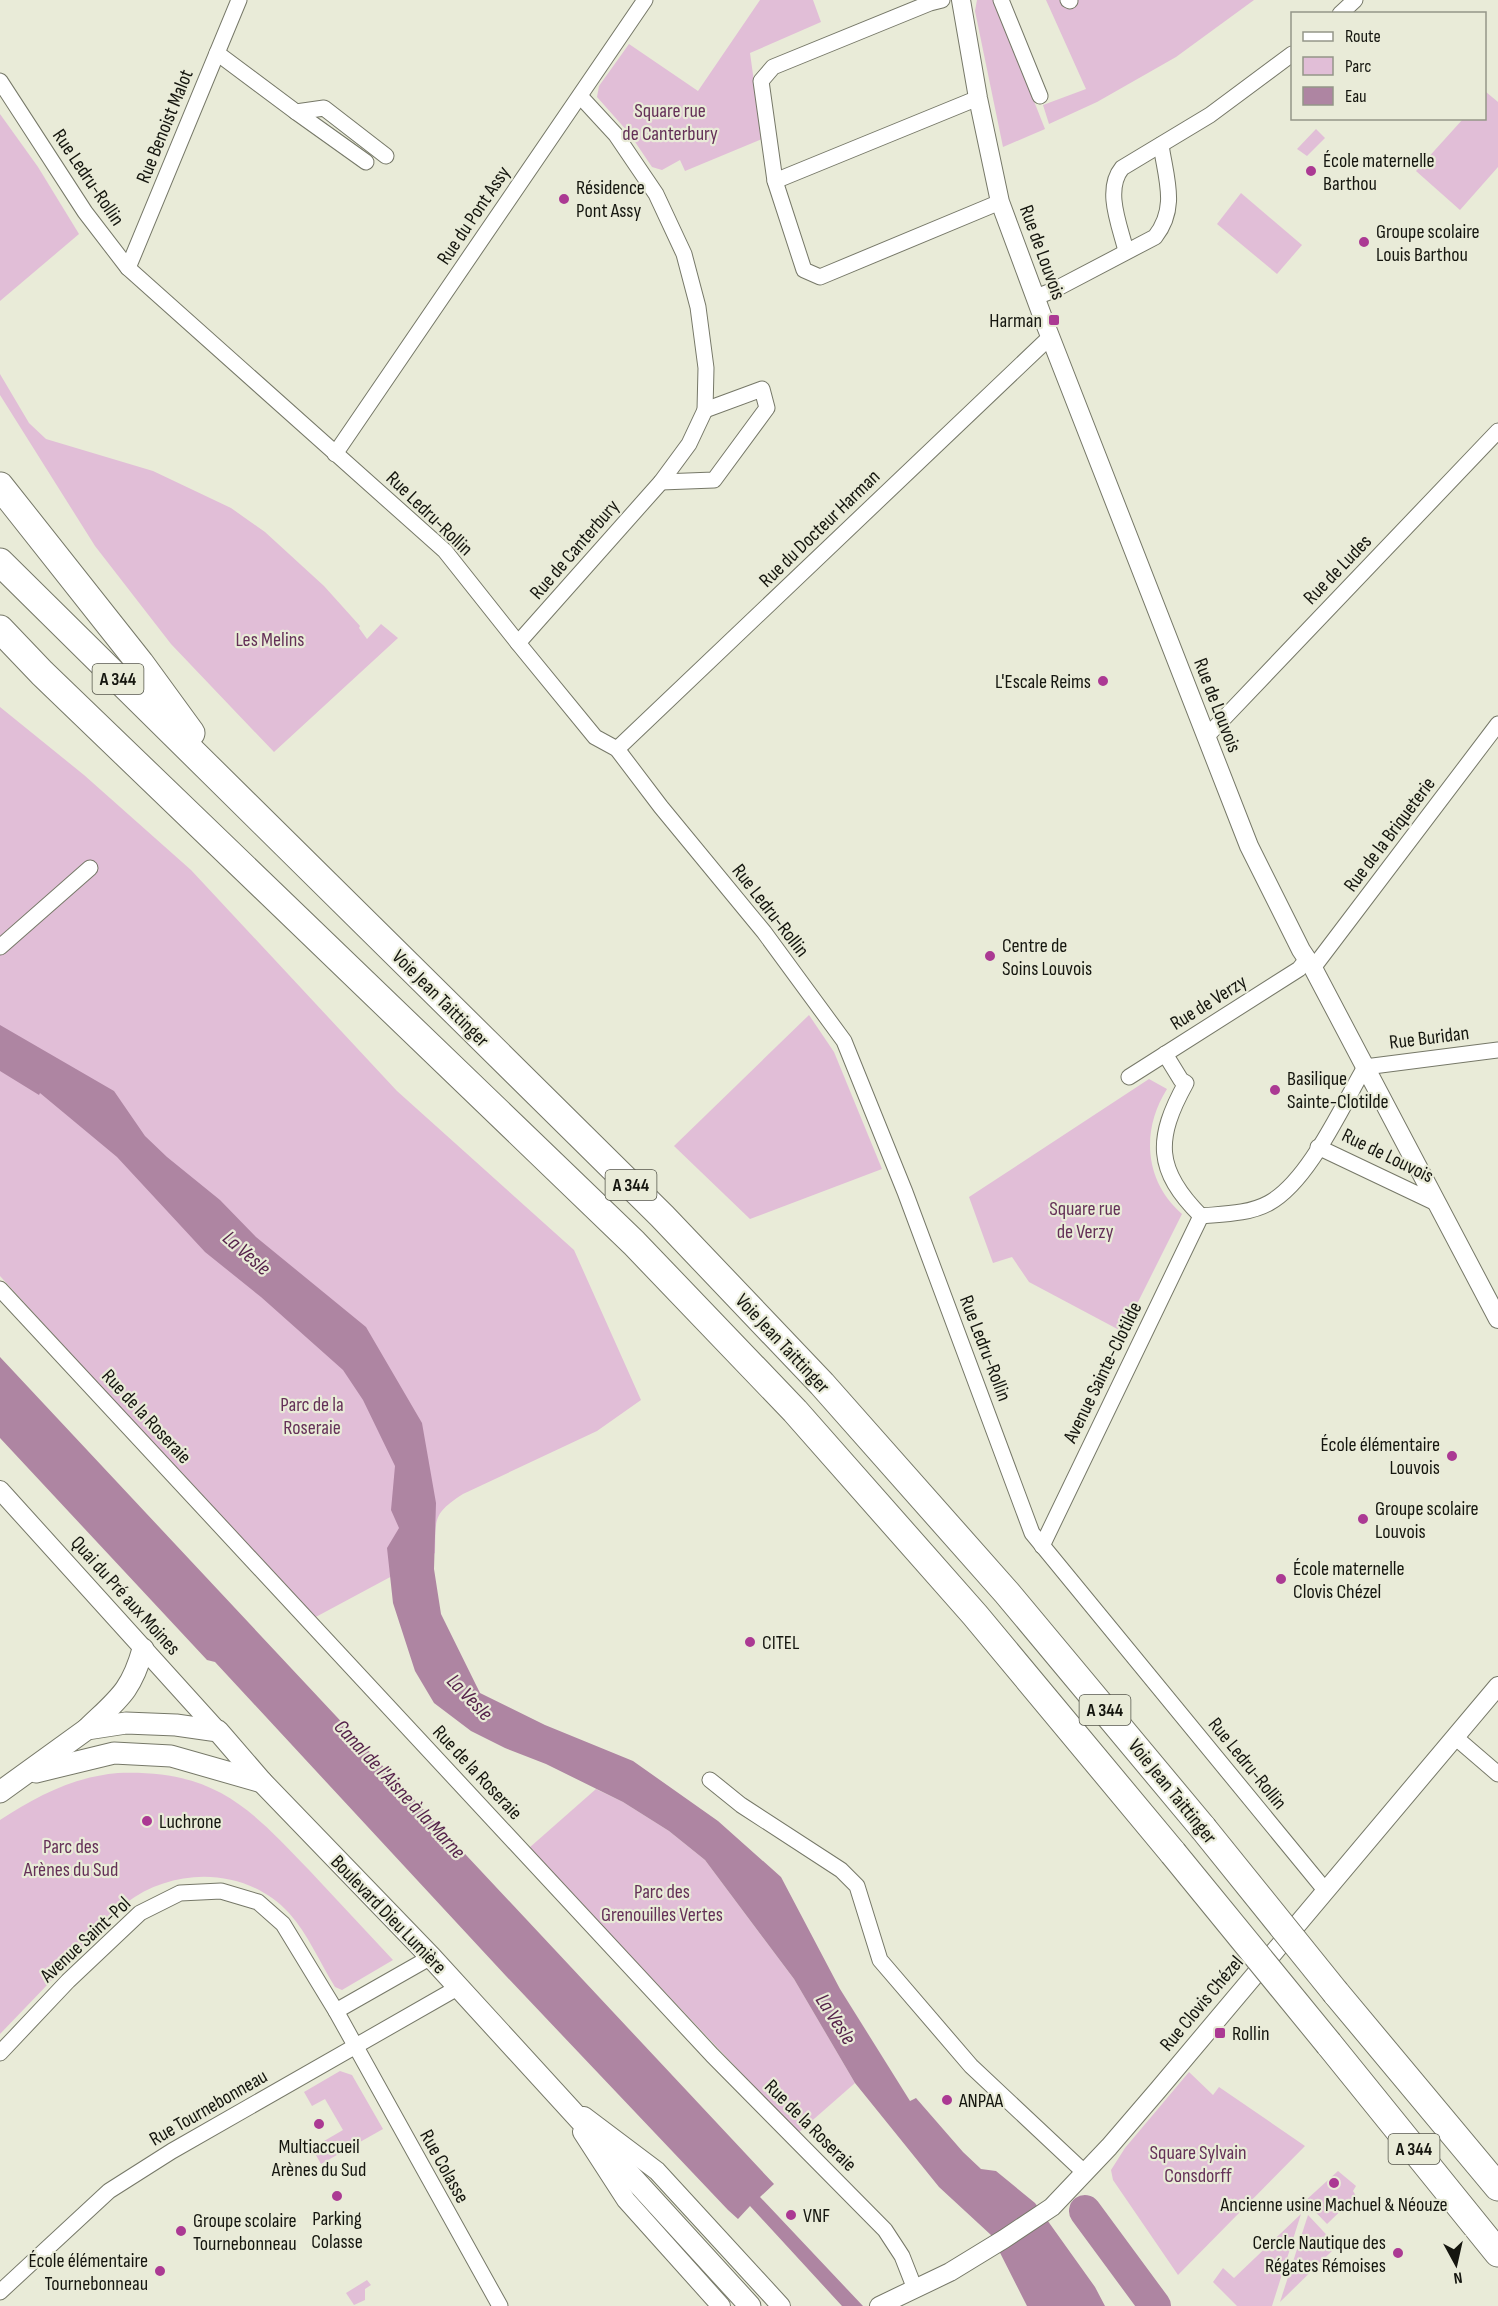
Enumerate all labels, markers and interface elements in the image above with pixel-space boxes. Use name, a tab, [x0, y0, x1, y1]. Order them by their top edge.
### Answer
legend	[1291, 12, 1486, 120]
text: Route	[1345, 26, 1381, 47]
text: Parc	[1345, 56, 1371, 77]
street label: Rue Benoist Malot	[131, 66, 199, 187]
text: Eau	[1345, 86, 1367, 107]
park label: Square rue de Canterbury	[622, 99, 718, 146]
street label: Rue Ledru-Rollin	[47, 125, 129, 230]
place label: École maternelle Barthou	[1323, 149, 1435, 196]
street label: Rue du Pont Assy	[432, 161, 516, 269]
marker: École maternelle Barthou	[1304, 164, 1318, 178]
place label: Résidence Pont Assy	[576, 176, 645, 223]
marker: Résidence Pont Assy	[557, 192, 571, 206]
street label: Rue de Louvois	[1014, 202, 1070, 303]
place label: Groupe scolaire Louis Barthou	[1376, 220, 1480, 267]
marker: Groupe scolaire Louis Barthou	[1357, 235, 1371, 249]
place label: Harman	[989, 309, 1042, 333]
marker: Harman	[1047, 313, 1061, 327]
street label: Rue du Docteur Harman	[754, 465, 885, 592]
street label: Rue Ledru-Rollin	[381, 466, 478, 561]
street label: Rue de Canterbury	[525, 495, 625, 604]
street label: Rue de Ludes	[1299, 530, 1377, 610]
park label: Les Melins	[235, 628, 305, 652]
street label: Rue de Louvois	[1188, 655, 1246, 756]
road number: A 344	[92, 664, 144, 694]
place label: L'Escale Reims	[995, 670, 1091, 694]
marker: L'Escale Reims	[1096, 674, 1110, 688]
street label: Rue de la Briqueterie	[1339, 772, 1441, 897]
street label: Rue Ledru-Rollin	[727, 859, 814, 962]
place label: Centre de Soins Louvois	[1002, 934, 1092, 981]
street label: Voie Jean Taittinger	[387, 945, 494, 1052]
marker: Centre de Soins Louvois	[983, 949, 997, 963]
street label: Rue de Verzy	[1166, 970, 1251, 1036]
street label: Rue Buridan	[1388, 1021, 1470, 1055]
place label: Basilique Sainte-Clotilde	[1287, 1067, 1389, 1114]
marker: Basilique Sainte-Clotilde	[1268, 1083, 1282, 1097]
street label: Rue de Louvois	[1338, 1123, 1437, 1188]
road number: A 344	[606, 1170, 656, 1200]
park label: Square rue de Verzy	[1049, 1197, 1121, 1244]
water label: La Vesle	[218, 1226, 276, 1281]
street label: Voie Jean Taittinger	[730, 1289, 835, 1399]
street label: Rue Ledru-Rollin	[954, 1292, 1016, 1405]
street label: Avenue Sainte-Clotilde	[1058, 1298, 1147, 1448]
street label: Rue de la Roseraie	[96, 1364, 196, 1469]
park label: Parc de la Roseraie	[280, 1393, 344, 1440]
place label: École élémentaire Louvois	[1320, 1433, 1440, 1480]
marker: École élémentaire Louvois	[1445, 1449, 1459, 1463]
place label: Groupe scolaire Louvois	[1375, 1497, 1479, 1544]
marker: Groupe scolaire Louvois	[1356, 1512, 1370, 1526]
street label: Quai du Pré aux Moines	[65, 1531, 185, 1660]
place label: École maternelle Clovis Chézel	[1293, 1557, 1405, 1604]
marker: École maternelle Clovis Chézel	[1274, 1572, 1288, 1586]
place label: CITEL	[762, 1631, 800, 1655]
marker: CITEL	[743, 1635, 757, 1649]
water label: La Vesle	[441, 1669, 498, 1726]
road number: A 344	[1080, 1695, 1130, 1725]
street label: Rue Ledru-Rollin	[1203, 1713, 1292, 1814]
water label: Canal de l'Aisne à la Marne	[329, 1715, 471, 1864]
street label: Rue de la Roseraie	[427, 1720, 527, 1825]
street label: Voie Jean Taittinger	[1123, 1735, 1222, 1849]
place label: Luchrone	[159, 1810, 222, 1834]
marker: Luchrone	[140, 1814, 154, 1828]
park label: Parc des Arènes du Sud	[23, 1835, 118, 1882]
street label: Boulevard Dieu Lumière	[325, 1850, 451, 1979]
park label: Parc des Grenouilles Vertes	[601, 1880, 723, 1927]
street label: Avenue Saint-Pol	[35, 1892, 136, 1988]
street label: Rue Clovis Chézel	[1155, 1951, 1249, 2056]
water label: La Vesle	[810, 1989, 861, 2049]
place label: Rollin	[1232, 2022, 1269, 2046]
marker: Rollin	[1213, 2026, 1227, 2040]
street label: Rue Tournebonneau	[145, 2064, 272, 2151]
street label: Rue de la Roseraie	[759, 2075, 861, 2177]
place label: ANPAA	[958, 2089, 1004, 2113]
marker: ANPAA	[940, 2093, 954, 2107]
marker: Multiaccueil Arènes du Sud	[312, 2117, 326, 2131]
street label: Rue Colasse	[414, 2126, 474, 2207]
road number: A 344	[1388, 2134, 1440, 2164]
place label: Multiaccueil Arènes du Sud	[271, 2135, 366, 2182]
park label: Square Sylvain Consdorff	[1150, 2141, 1246, 2188]
marker: Ancienne usine Machuel & Néouze	[1327, 2176, 1341, 2190]
marker: Parking Colasse	[330, 2189, 344, 2203]
place label: Ancienne usine Machuel & Néouze	[1219, 2193, 1448, 2217]
place label: VNF	[803, 2204, 830, 2228]
place label: Parking Colasse	[311, 2207, 363, 2254]
marker: VNF	[784, 2208, 798, 2222]
place label: Groupe scolaire Tournebonneau	[193, 2209, 297, 2256]
marker: Groupe scolaire Tournebonneau	[174, 2224, 188, 2238]
place label: Cercle Nautique des Régates Rémoises	[1253, 2231, 1386, 2278]
north arrow	[1426, 2234, 1486, 2294]
marker: Cercle Nautique des Régates Rémoises	[1391, 2246, 1405, 2260]
place label: École élémentaire Tournebonneau	[28, 2249, 148, 2296]
marker: École élémentaire Tournebonneau	[153, 2264, 167, 2278]
text: N	[1452, 2267, 1463, 2287]

